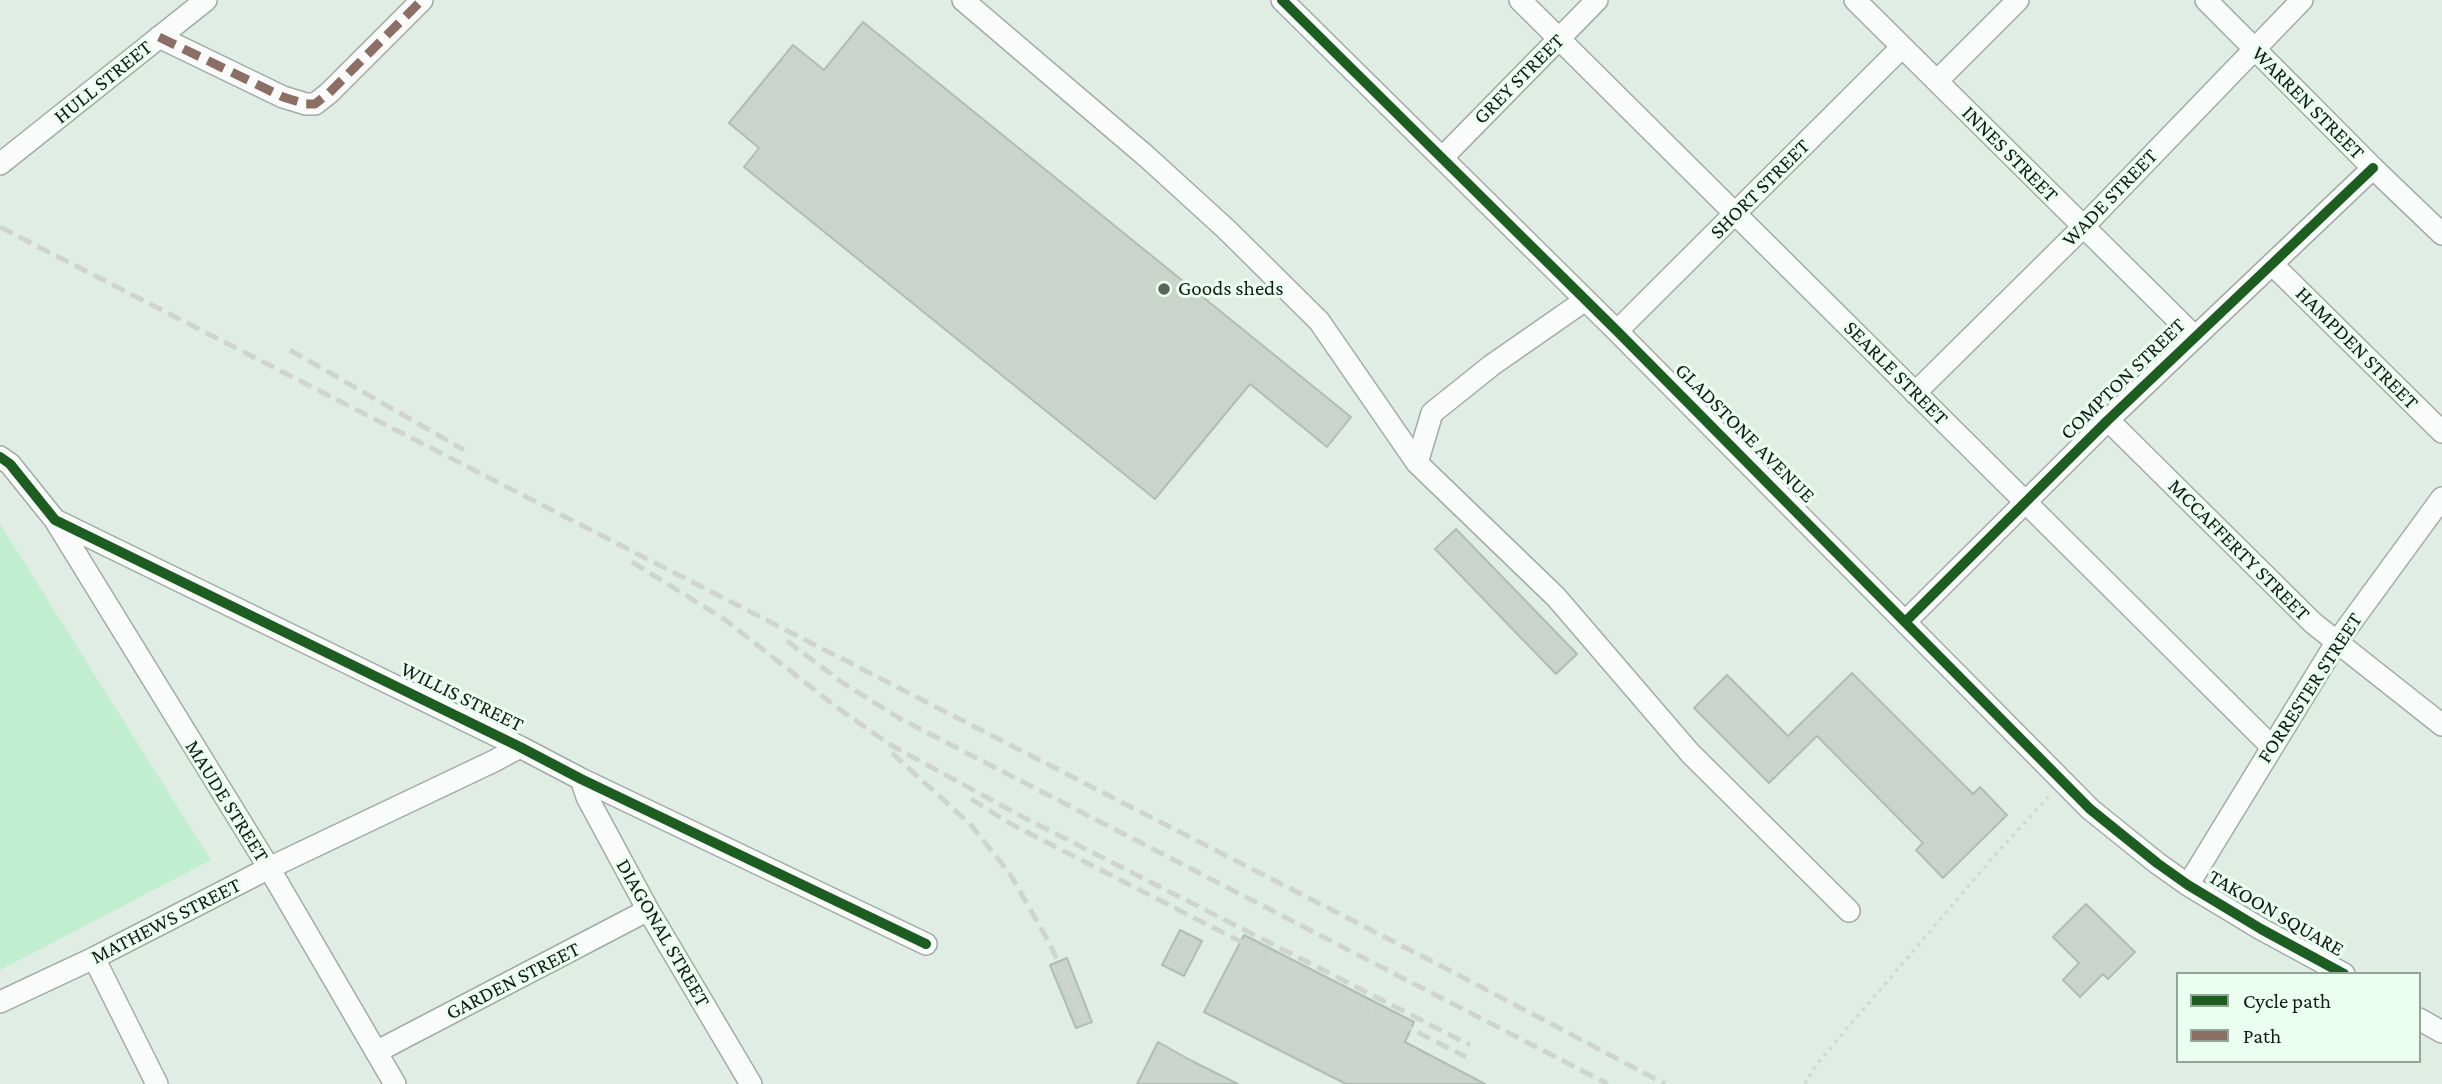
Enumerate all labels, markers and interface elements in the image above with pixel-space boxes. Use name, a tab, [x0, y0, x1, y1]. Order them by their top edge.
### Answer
street label: GREY STREET	[1468, 28, 1570, 130]
street label: HULL STREET	[49, 35, 157, 129]
street label: WARREN STREET	[2246, 41, 2370, 165]
street label: INNES STREET	[1956, 100, 2064, 208]
street label: SHORT STREET	[1705, 134, 1815, 244]
street label: WADE STREET	[2057, 144, 2163, 252]
place label: Goods sheds	[1178, 276, 1283, 302]
marker: Goods sheds	[1156, 281, 1172, 297]
street label: HAMPDEN STREET	[2290, 281, 2424, 415]
street label: COMPTON STREET	[2055, 313, 2191, 445]
street label: SEARLE STREET	[1838, 315, 1954, 431]
street label: GLADSTONE AVENUE	[1670, 358, 1820, 508]
street label: MCCAFFERTY STREET	[2163, 474, 2315, 626]
street label: FORRESTER STREET	[2252, 608, 2368, 768]
street label: WILLIS STREET	[396, 656, 528, 738]
street label: MAUDE STREET	[179, 735, 275, 867]
street label: DIAGONAL STREET	[610, 855, 716, 1011]
street label: TAKOON SQUARE	[2204, 864, 2348, 962]
street label: MATHEWS STREET	[87, 872, 245, 970]
street label: GARDEN STREET	[442, 936, 584, 1026]
legend	[2176, 972, 2421, 1063]
text: Cycle path	[2243, 989, 2331, 1013]
text: Path	[2243, 1024, 2281, 1048]

